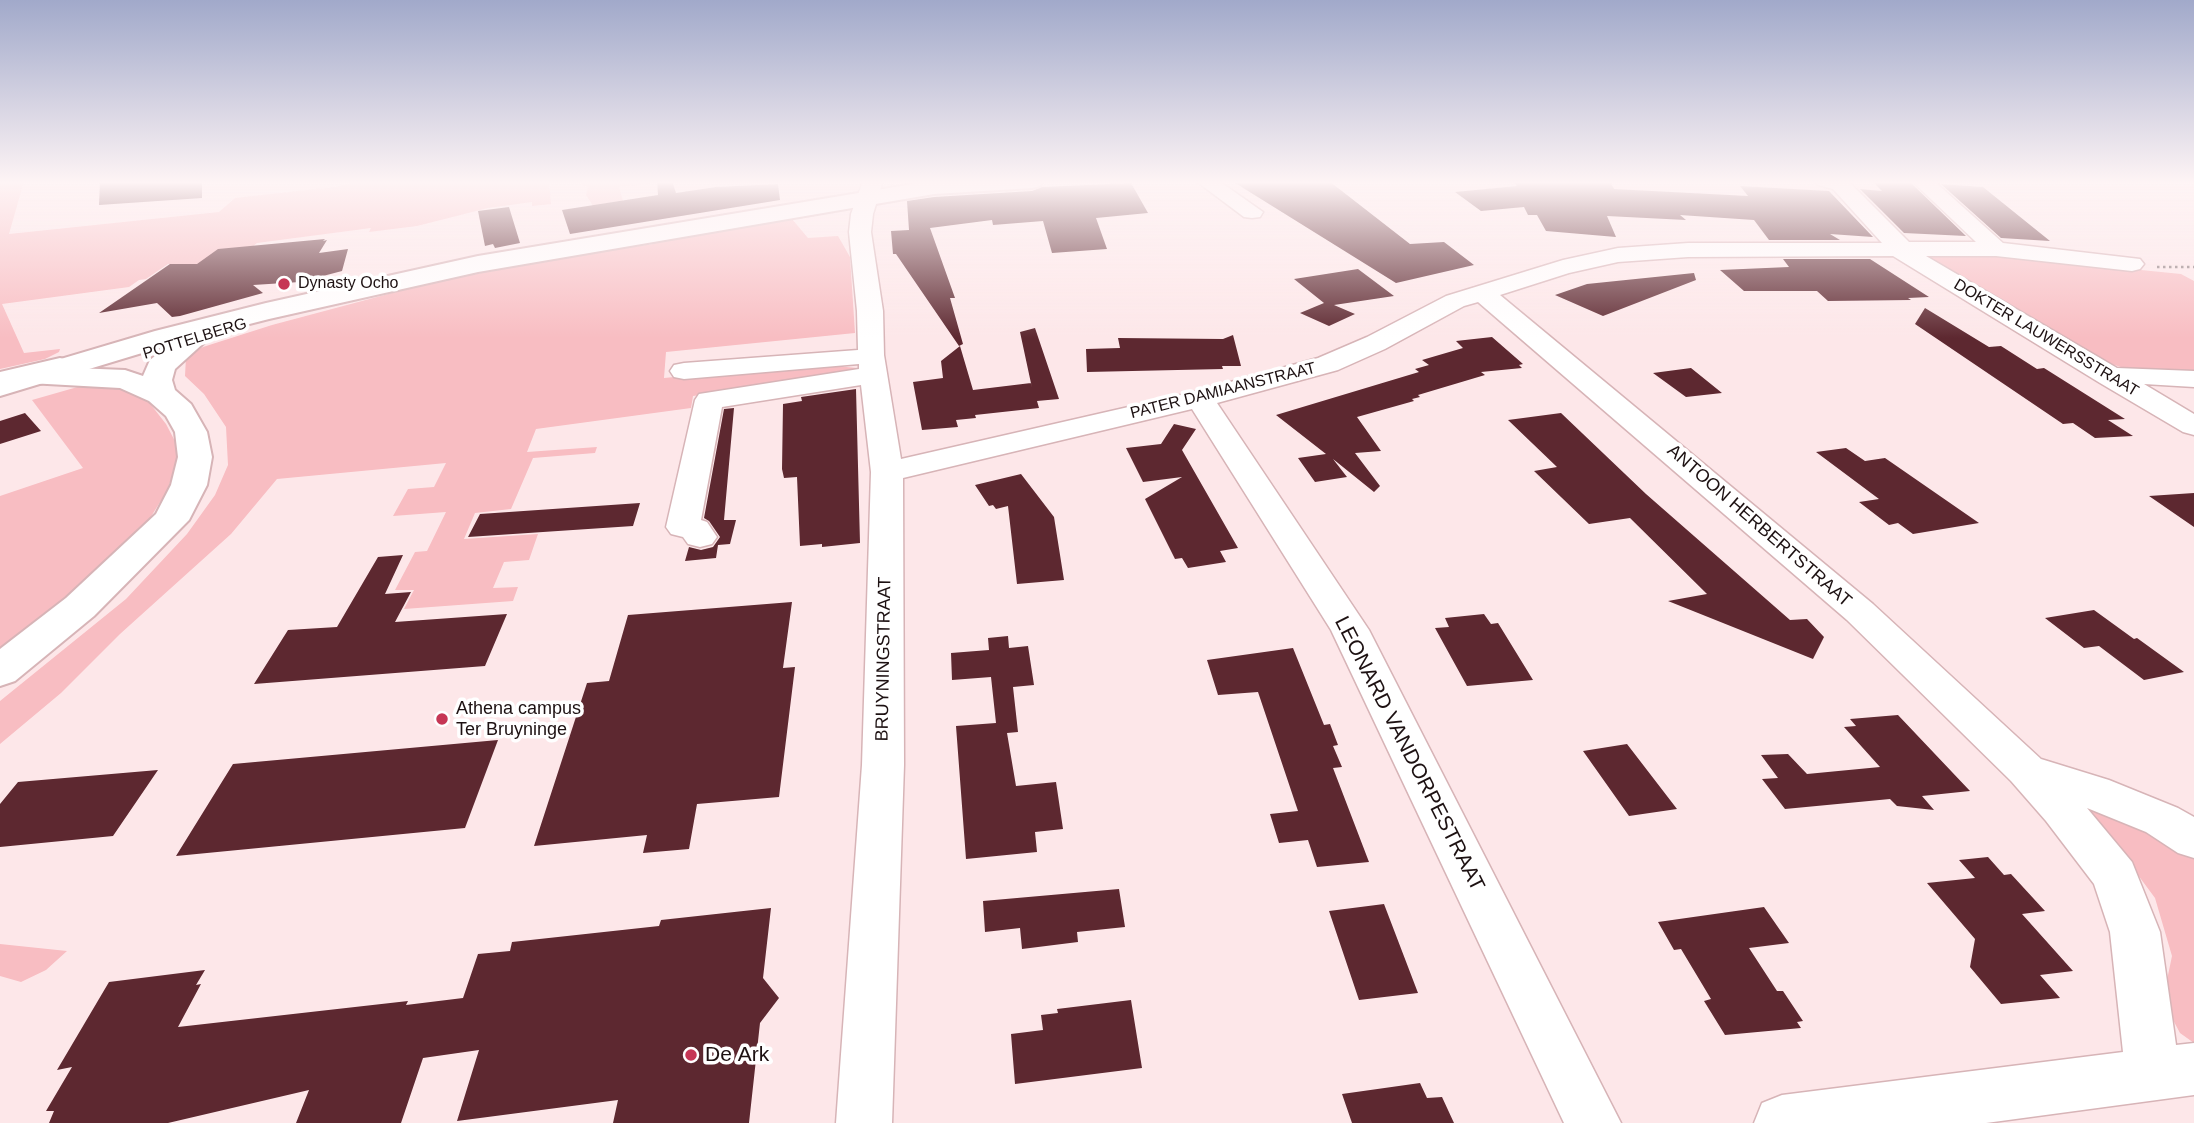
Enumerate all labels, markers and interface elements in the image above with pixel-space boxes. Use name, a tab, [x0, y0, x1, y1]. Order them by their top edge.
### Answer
place label: Dynasty Ocho	[298, 274, 398, 294]
street label: DOKTER LAUWERSSTRAAT	[1950, 275, 2142, 401]
marker: Dynasty Ocho	[276, 276, 292, 292]
street label: POTTELBERG	[141, 314, 249, 364]
street label: PATER DAMIAANSTRAAT	[1128, 359, 1318, 423]
street label: ANTOON HERBERTSTRAAT	[1662, 440, 1856, 612]
street label: BRUYNINGSTRAAT	[872, 576, 896, 742]
street label: LEONARD VANDORPESTRAAT	[1329, 612, 1489, 896]
place label: Athena campus Ter Bruyninge	[456, 698, 581, 740]
marker: Athena campus Ter Bruyninge	[434, 711, 450, 727]
place label: De Ark	[705, 1042, 769, 1068]
marker: De Ark	[683, 1047, 699, 1063]

